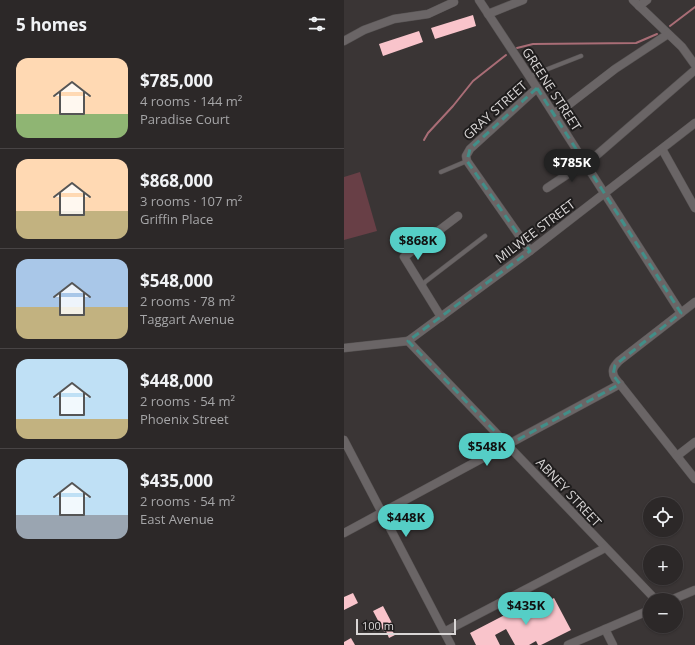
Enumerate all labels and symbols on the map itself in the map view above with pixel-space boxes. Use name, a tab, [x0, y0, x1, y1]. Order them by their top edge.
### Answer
street label: GREENE STREET	[518, 44, 586, 135]
street label: GRAY STREET	[459, 76, 531, 144]
pin: $785K	[544, 149, 600, 183]
street label: MILWEE STREET	[491, 194, 579, 267]
pin: $868K	[390, 227, 446, 261]
pin: $548K	[459, 433, 515, 467]
street label: ABNEY STREET	[532, 454, 606, 531]
pin: $448K	[378, 504, 434, 538]
pin: $435K	[498, 592, 554, 626]
scale bar	[356, 617, 456, 636]

